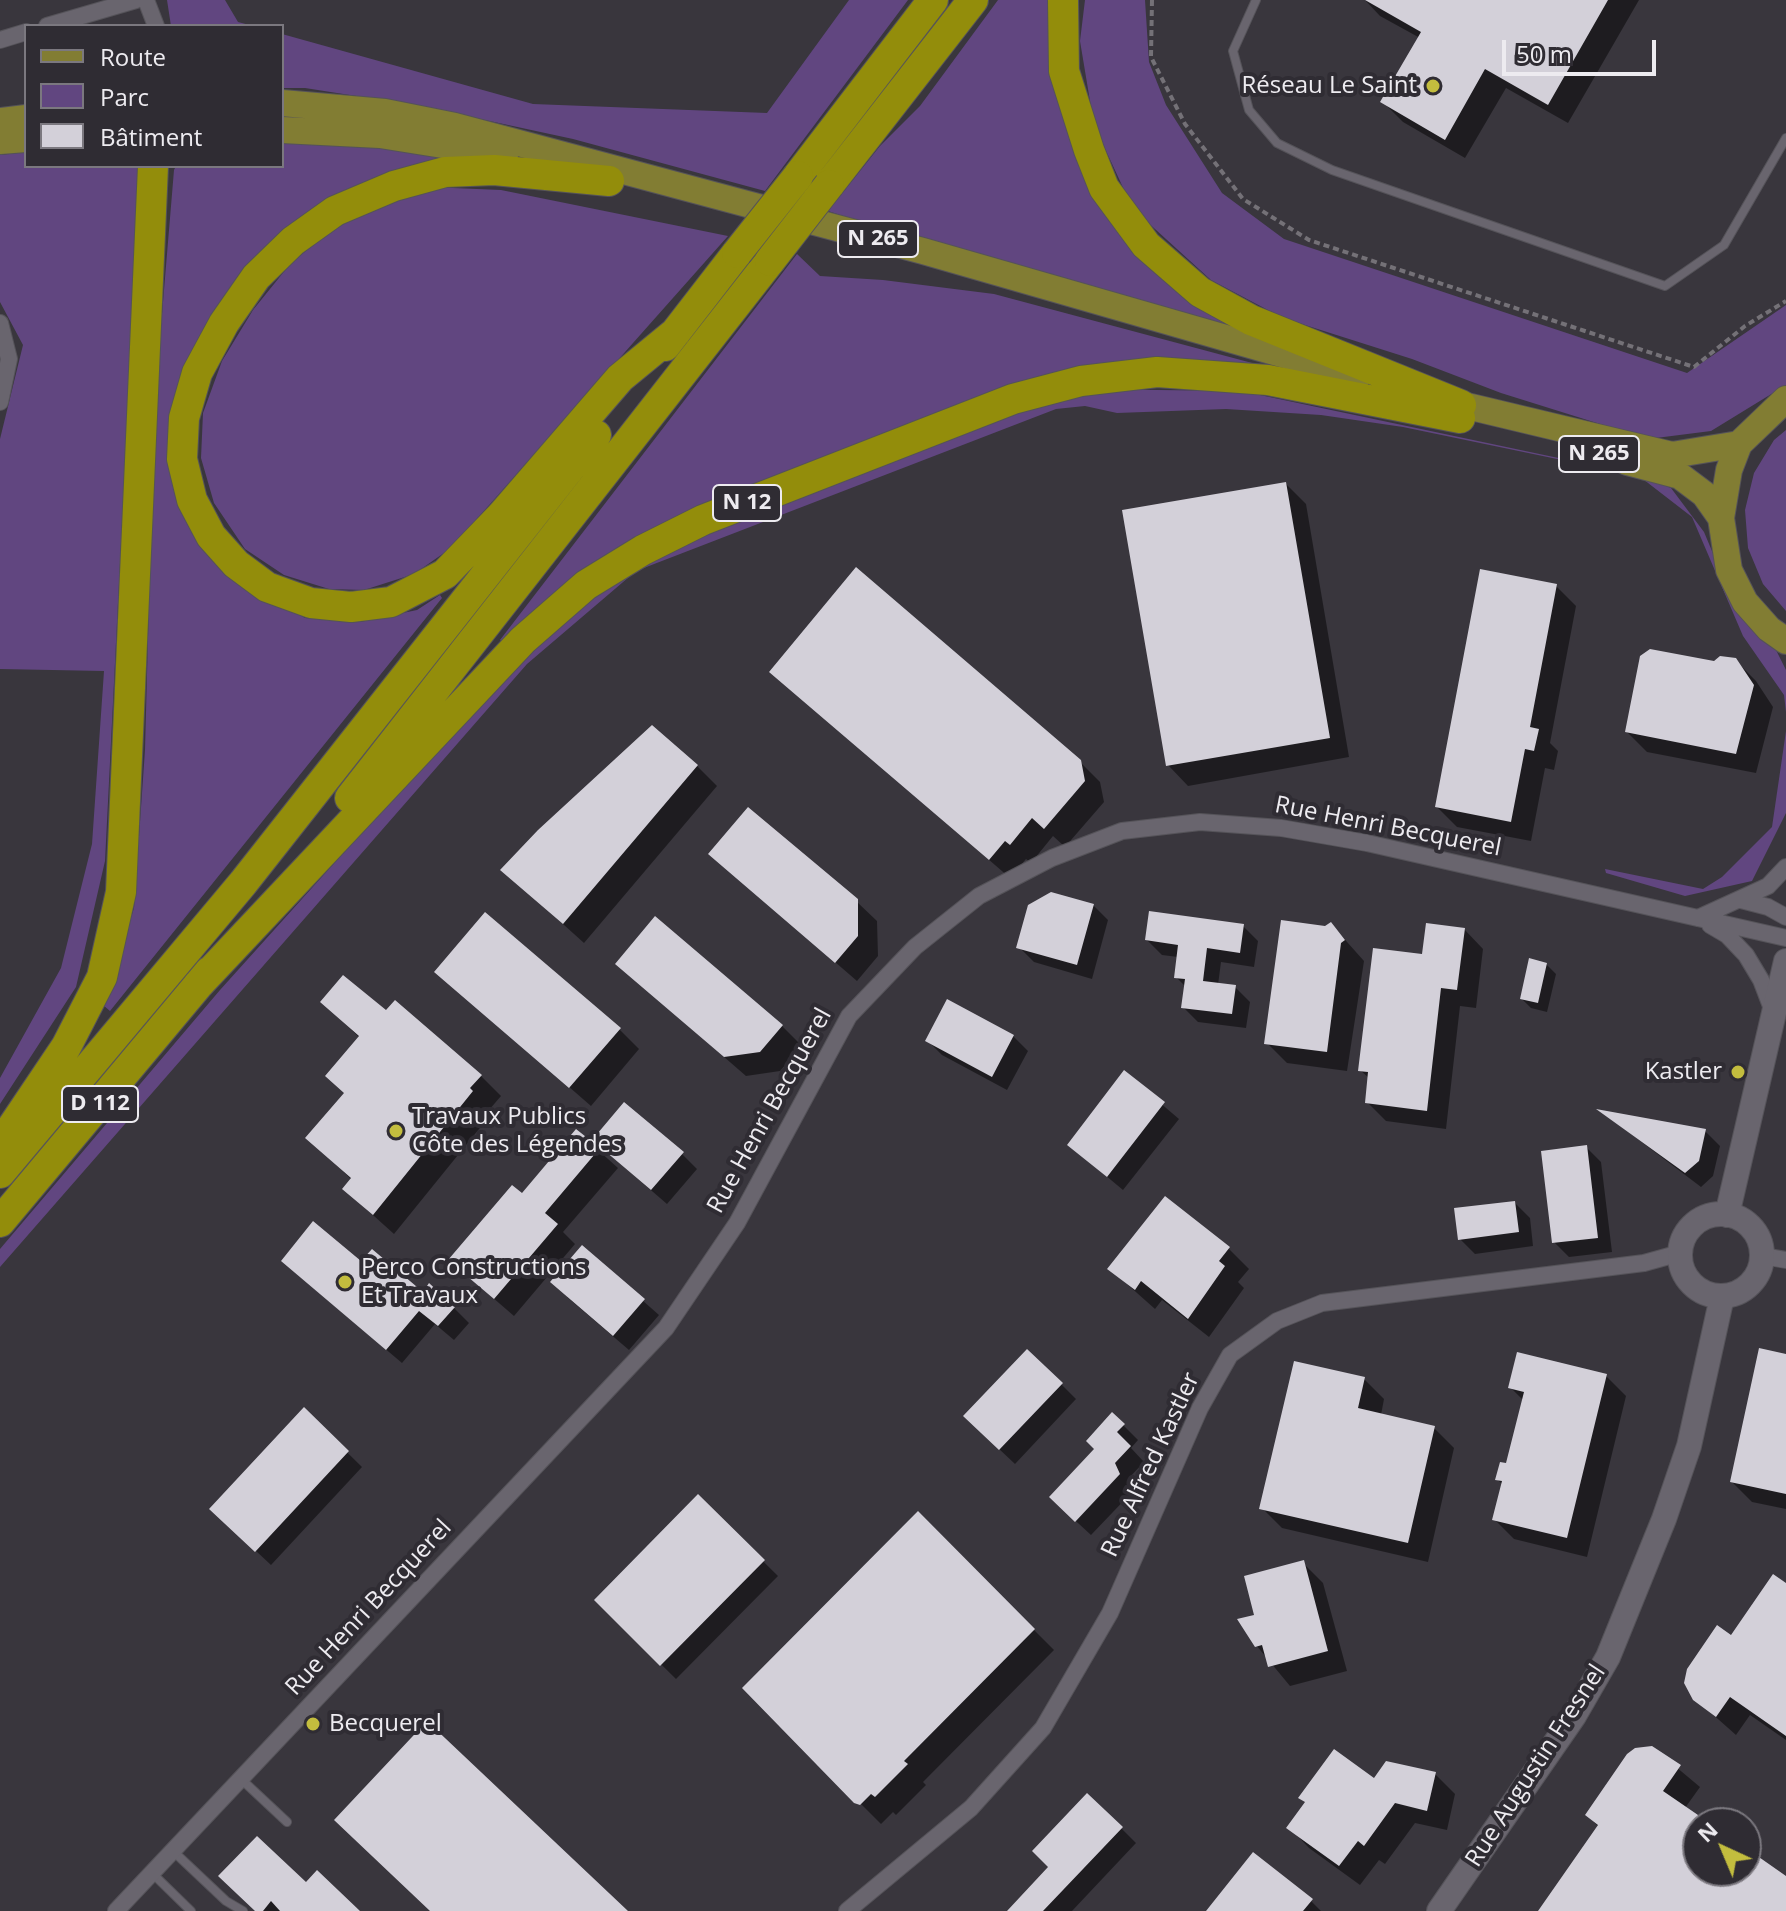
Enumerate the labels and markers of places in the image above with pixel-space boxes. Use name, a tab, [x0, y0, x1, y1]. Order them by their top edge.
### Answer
place label: Réseau Le Saint	[1241, 72, 1417, 100]
marker: Réseau Le Saint	[1424, 77, 1442, 95]
place label: Kastler	[1645, 1058, 1722, 1086]
marker: Kastler	[1729, 1063, 1747, 1081]
place label: Travaux Publics Côte des Légendes	[412, 1103, 622, 1159]
marker: Travaux Publics Côte des Légendes	[387, 1122, 405, 1140]
place label: Perco Constructions Et Travaux	[361, 1254, 586, 1310]
marker: Perco Constructions Et Travaux	[336, 1273, 354, 1291]
place label: Becquerel	[329, 1710, 442, 1738]
marker: Becquerel	[304, 1715, 322, 1733]

